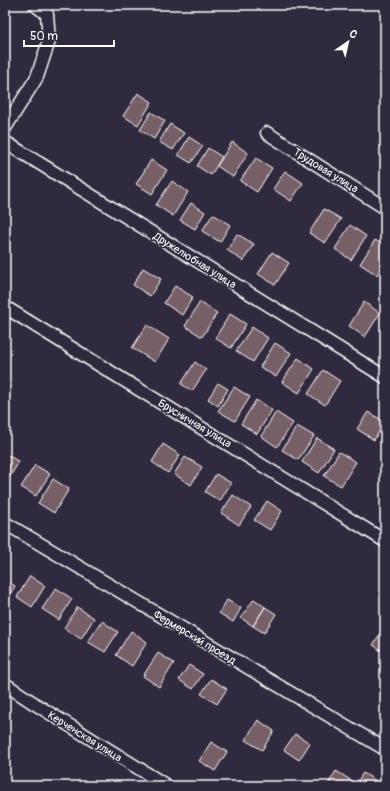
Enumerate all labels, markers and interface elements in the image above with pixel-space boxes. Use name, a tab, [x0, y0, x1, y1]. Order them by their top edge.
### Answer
scale bar	[24, 22, 114, 48]
north arrow	[328, 22, 368, 62]
text: С	[347, 27, 360, 42]
text: 50 m	[30, 29, 58, 44]
street label: Трудовая улица	[291, 145, 361, 196]
street label: Дружелюбная улица	[150, 229, 239, 291]
street label: Брусничная улица	[156, 396, 234, 451]
street label: Фермерский проезд	[151, 608, 239, 667]
street label: Керченская улица	[45, 708, 124, 764]

